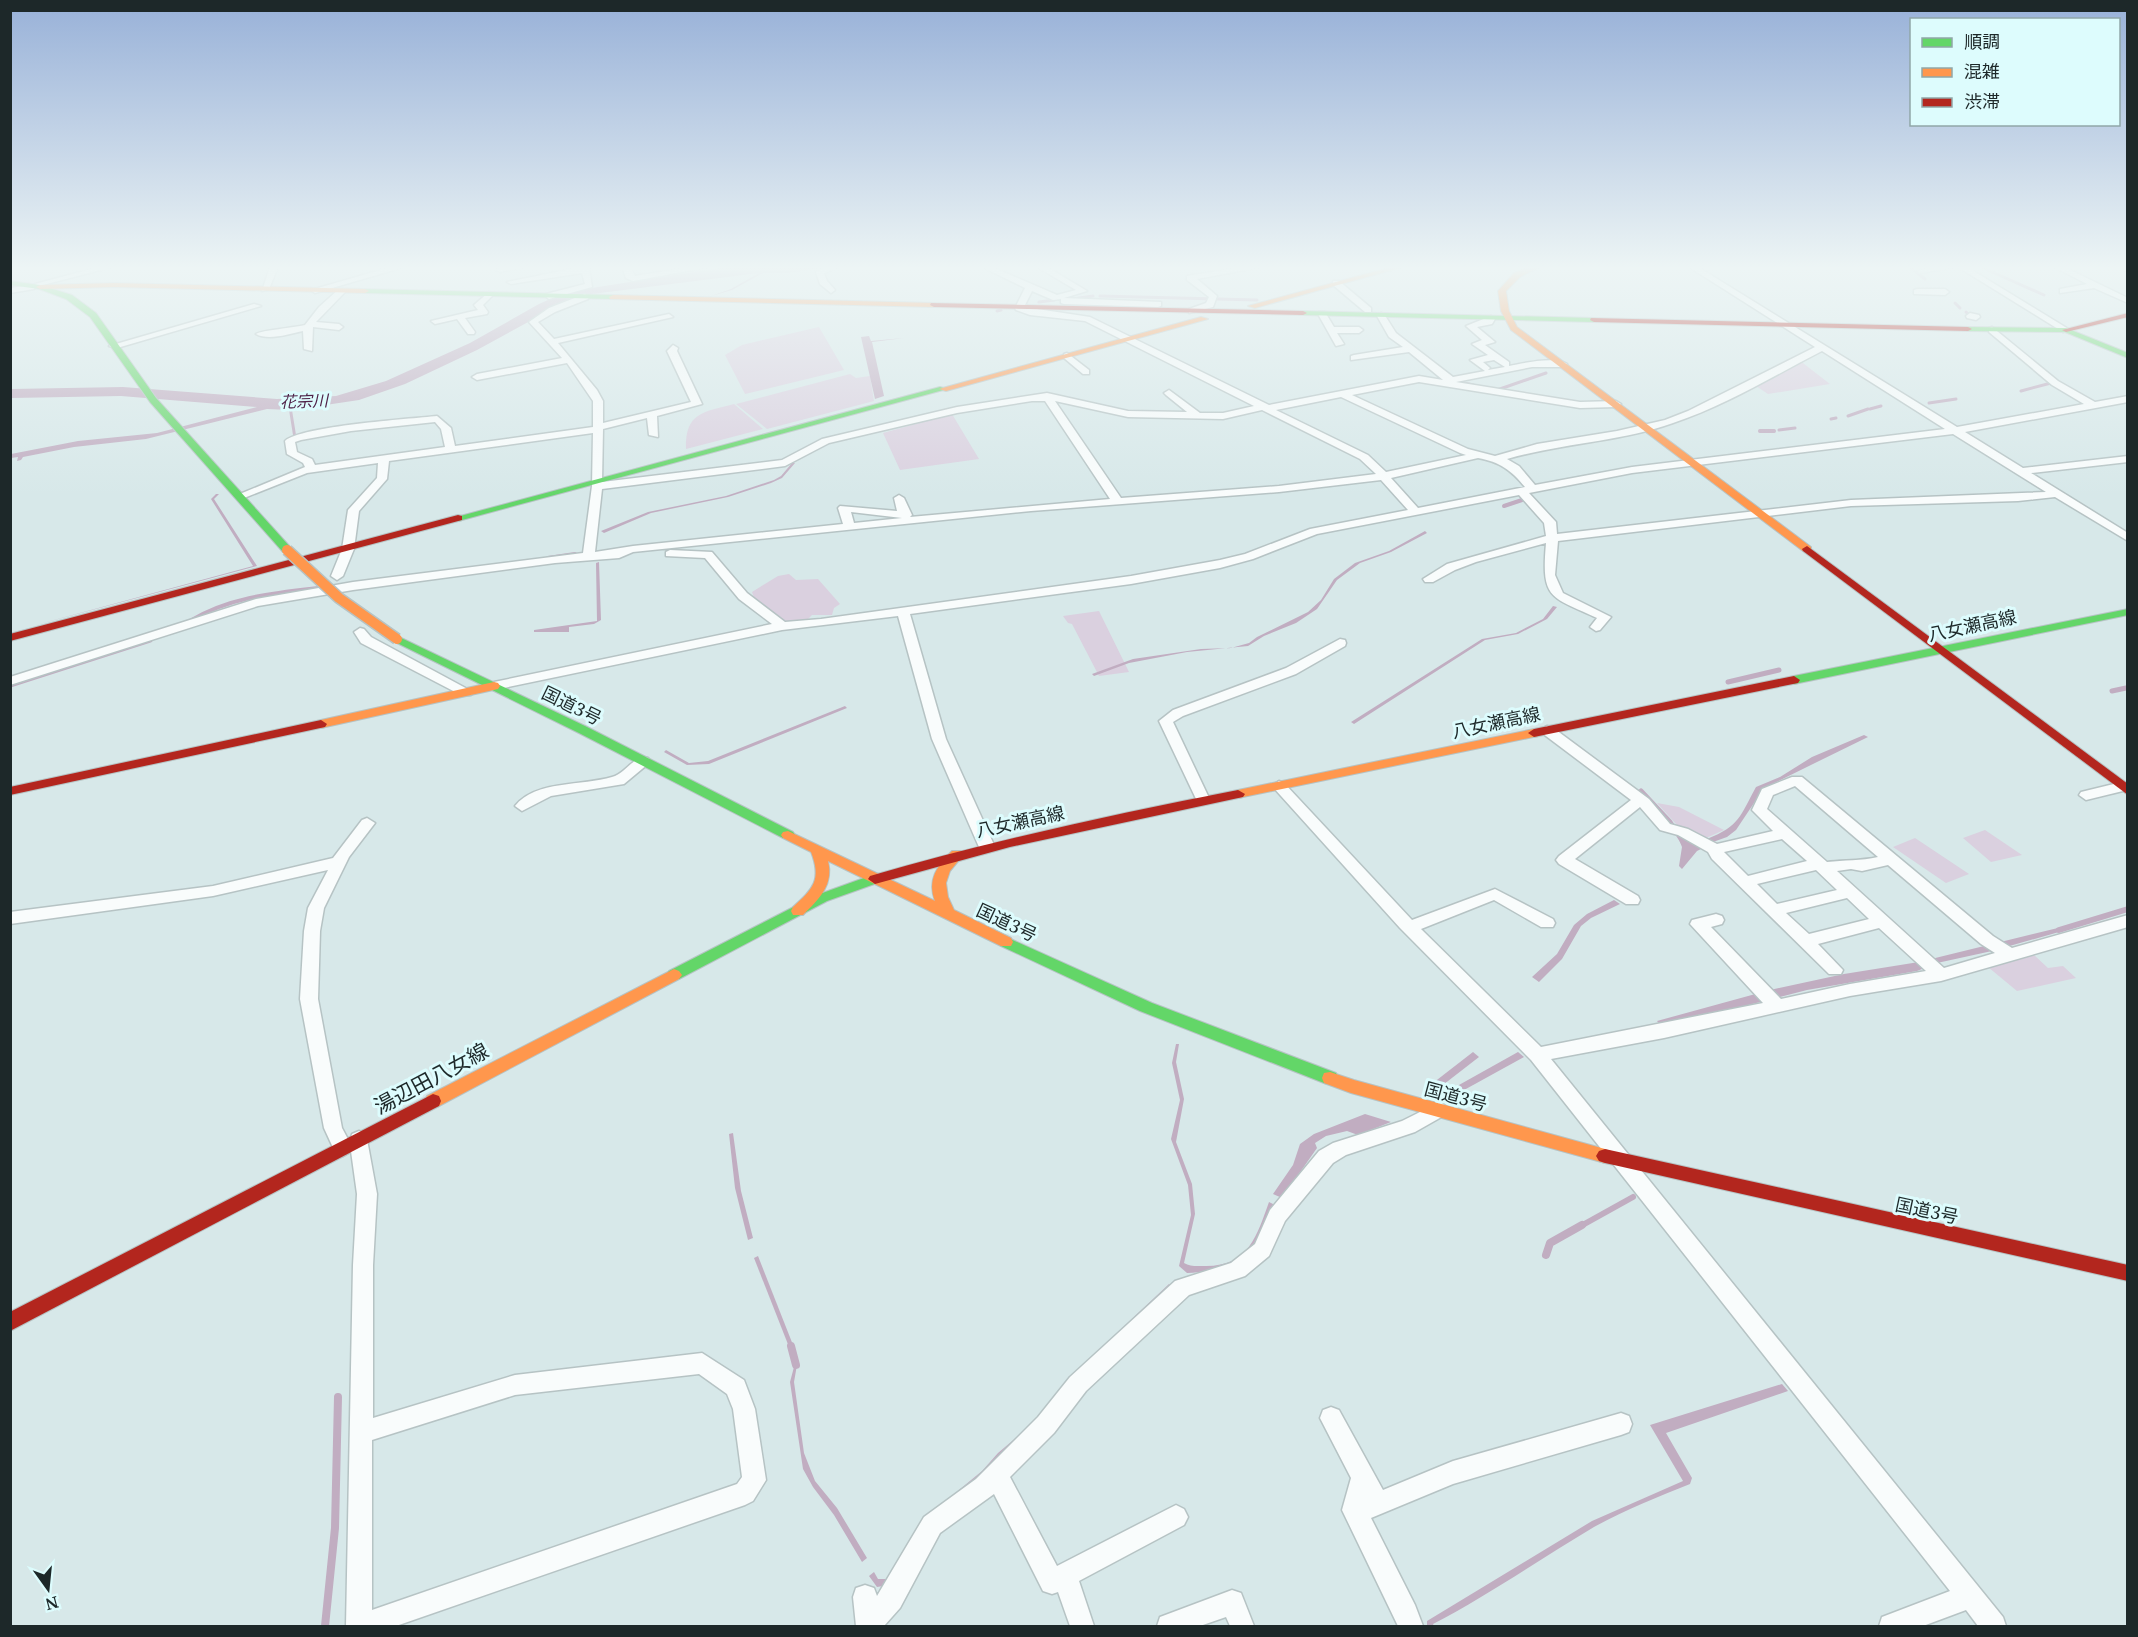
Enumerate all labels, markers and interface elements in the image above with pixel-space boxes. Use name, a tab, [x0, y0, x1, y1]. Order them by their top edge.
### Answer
legend	[1910, 18, 2120, 126]
text: 順調	[1964, 29, 2000, 53]
text: 混雑	[1964, 59, 2000, 83]
text: 渋滞	[1964, 89, 2000, 113]
water label: 花宗川	[280, 389, 330, 413]
street label: 八女瀬高線	[1925, 604, 2019, 646]
street label: 国道3号	[538, 680, 606, 730]
street label: 八女瀬高線	[1449, 701, 1543, 743]
street label: 八女瀬高線	[973, 800, 1067, 842]
street label: 国道3号	[973, 898, 1041, 946]
street label: 湯辺田八女線	[369, 1036, 493, 1120]
street label: 国道3号	[1422, 1076, 1490, 1116]
street label: 国道3号	[1893, 1192, 1961, 1228]
north arrow	[18, 1559, 78, 1619]
text: N	[43, 1591, 61, 1616]

